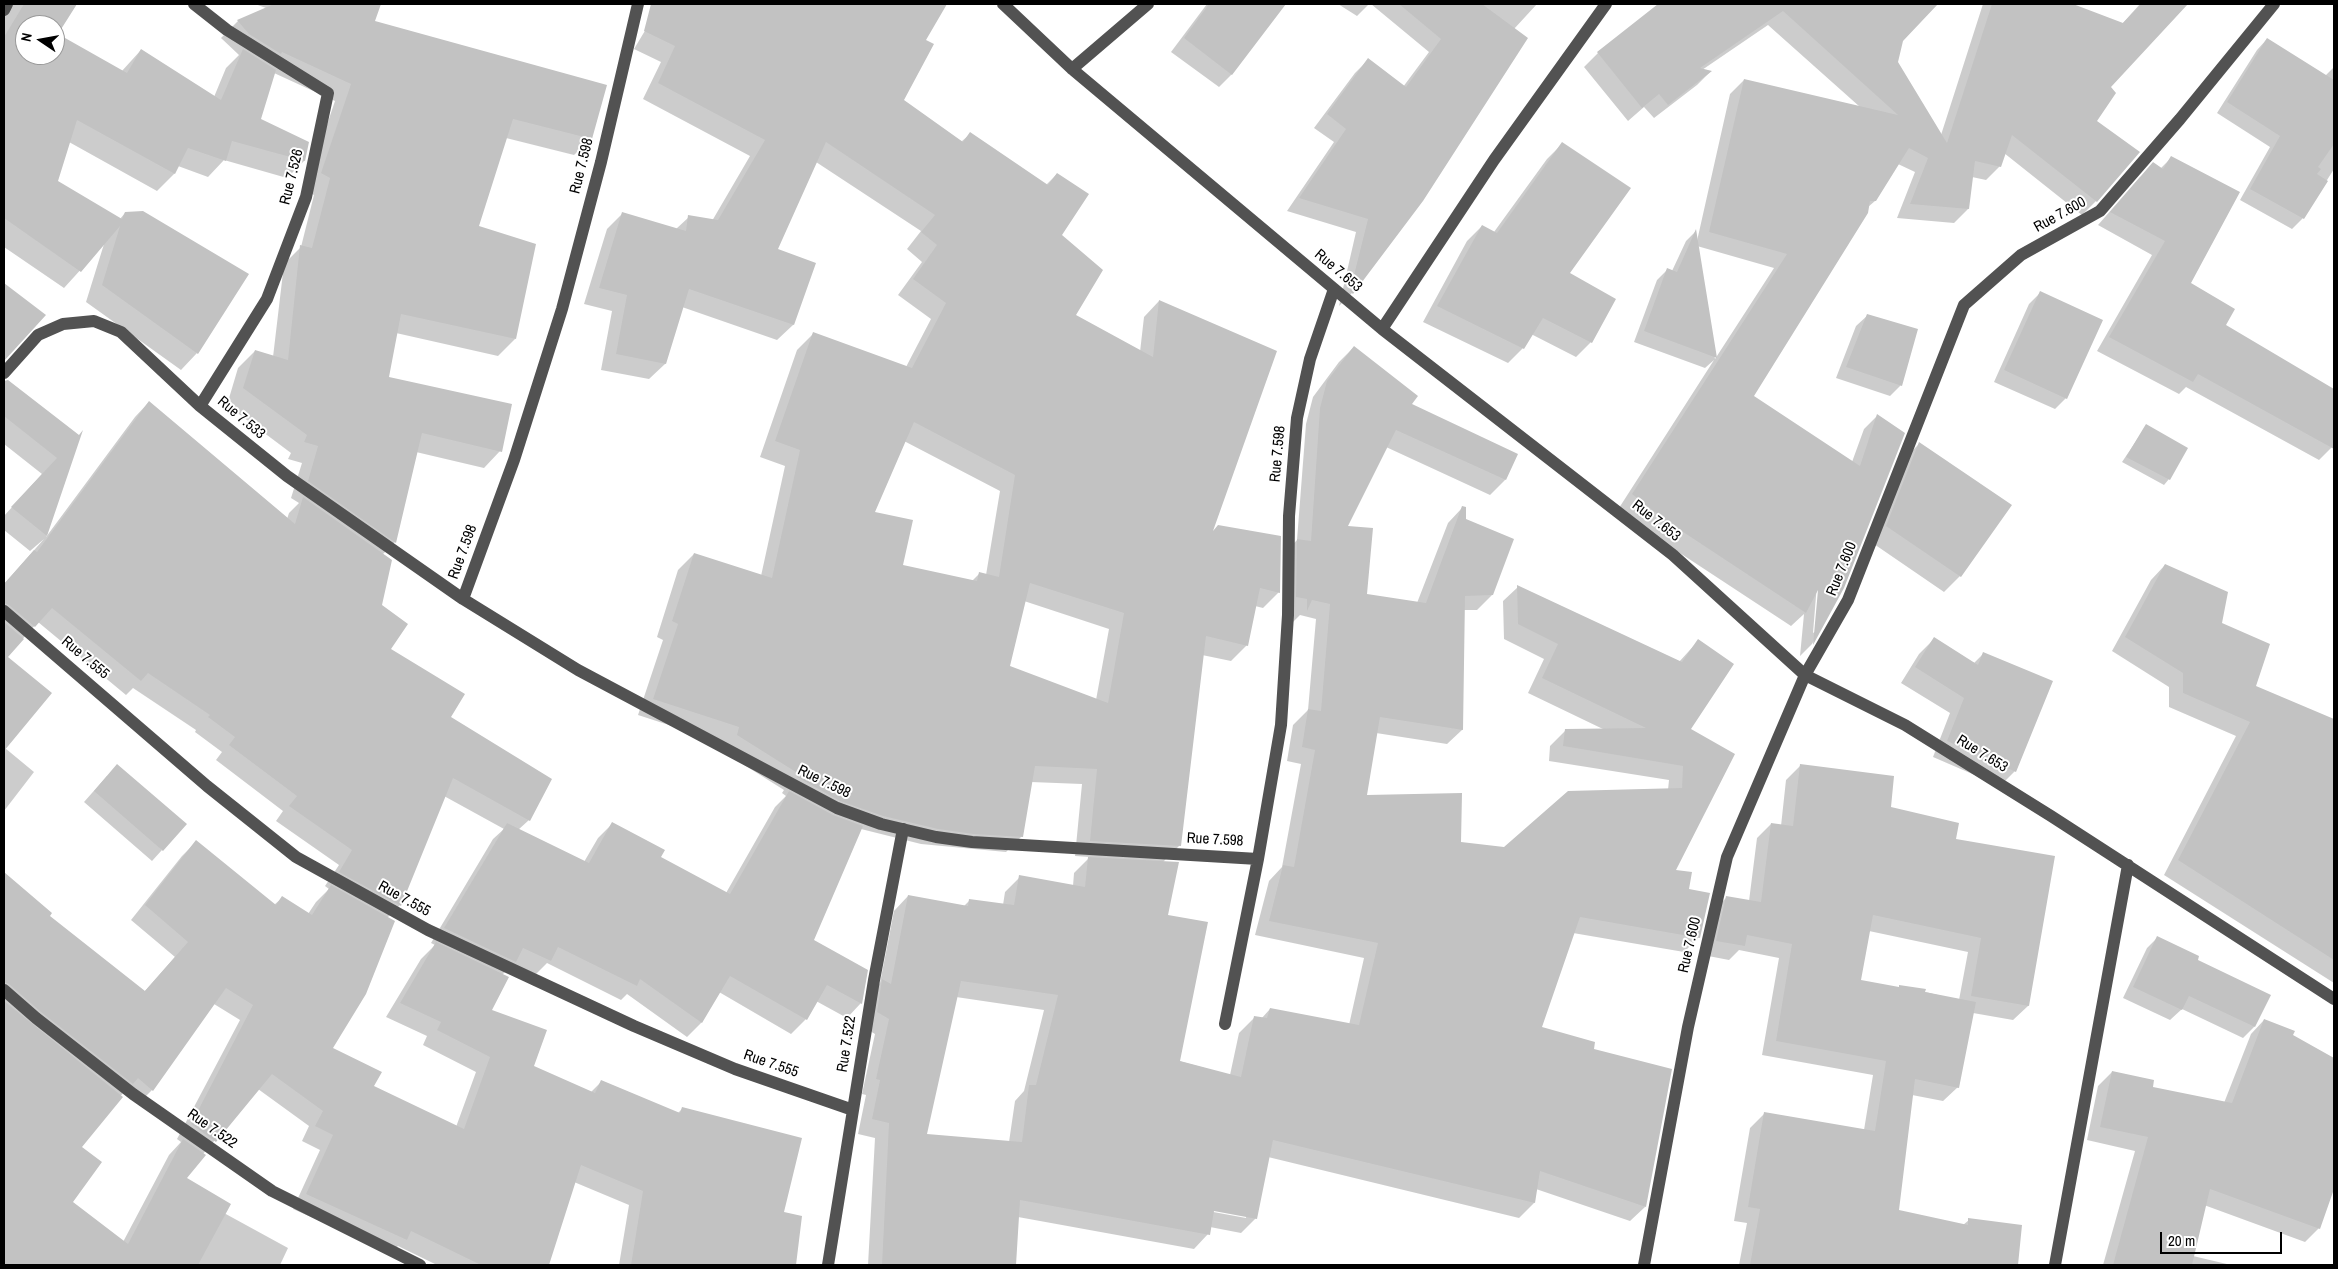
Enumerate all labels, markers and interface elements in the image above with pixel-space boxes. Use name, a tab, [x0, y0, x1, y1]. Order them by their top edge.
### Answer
north arrow	[15, 15, 65, 65]
text: N	[17, 31, 36, 43]
street label: Rue 7.598	[566, 136, 598, 196]
street label: Rue 7.526	[276, 147, 308, 207]
street label: Rue 7.600	[2031, 193, 2089, 237]
street label: Rue 7.653	[1310, 246, 1366, 296]
street label: Rue 7.533	[213, 393, 269, 443]
street label: Rue 7.598	[1267, 425, 1289, 483]
street label: Rue 7.653	[1628, 496, 1684, 546]
street label: Rue 7.598	[445, 522, 481, 582]
street label: Rue 7.600	[1823, 539, 1861, 599]
street label: Rue 7.555	[57, 633, 113, 683]
street label: Rue 7.653	[1953, 731, 2011, 777]
street label: Rue 7.598	[795, 761, 853, 803]
street label: Rue 7.598	[1186, 830, 1244, 850]
street label: Rue 7.555	[375, 877, 433, 921]
street label: Rue 7.600	[1675, 915, 1705, 975]
street label: Rue 7.522	[834, 1015, 860, 1073]
street label: Rue 7.555	[741, 1046, 801, 1082]
street label: Rue 7.522	[184, 1105, 240, 1153]
scale bar	[2163, 1222, 2286, 1254]
text: 20 m	[2168, 1230, 2195, 1251]

